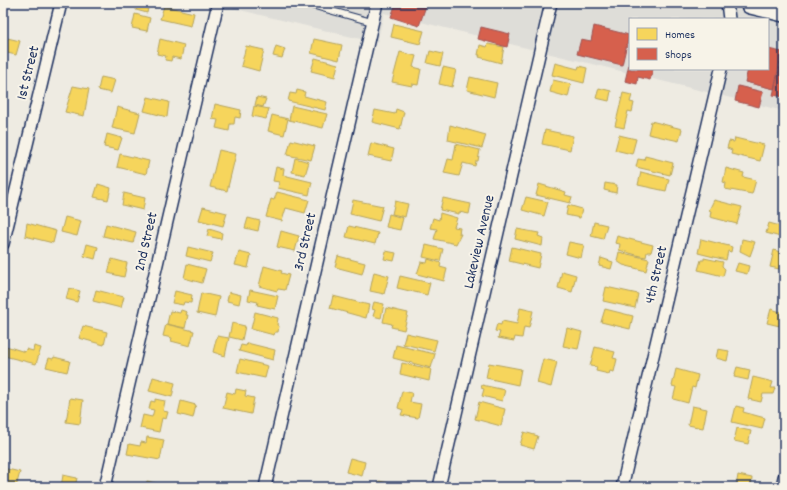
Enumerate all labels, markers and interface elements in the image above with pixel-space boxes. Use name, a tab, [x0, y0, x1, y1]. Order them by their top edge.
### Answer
legend	[629, 18, 769, 70]
text: Homes	[665, 27, 695, 44]
street label: 1st Street	[12, 43, 46, 102]
text: Shops	[665, 47, 692, 64]
street label: Lakeview Avenue	[459, 193, 502, 291]
street label: 2nd Street	[129, 210, 165, 274]
street label: 3rd Street	[289, 210, 323, 273]
street label: 4th Street	[640, 244, 674, 306]

